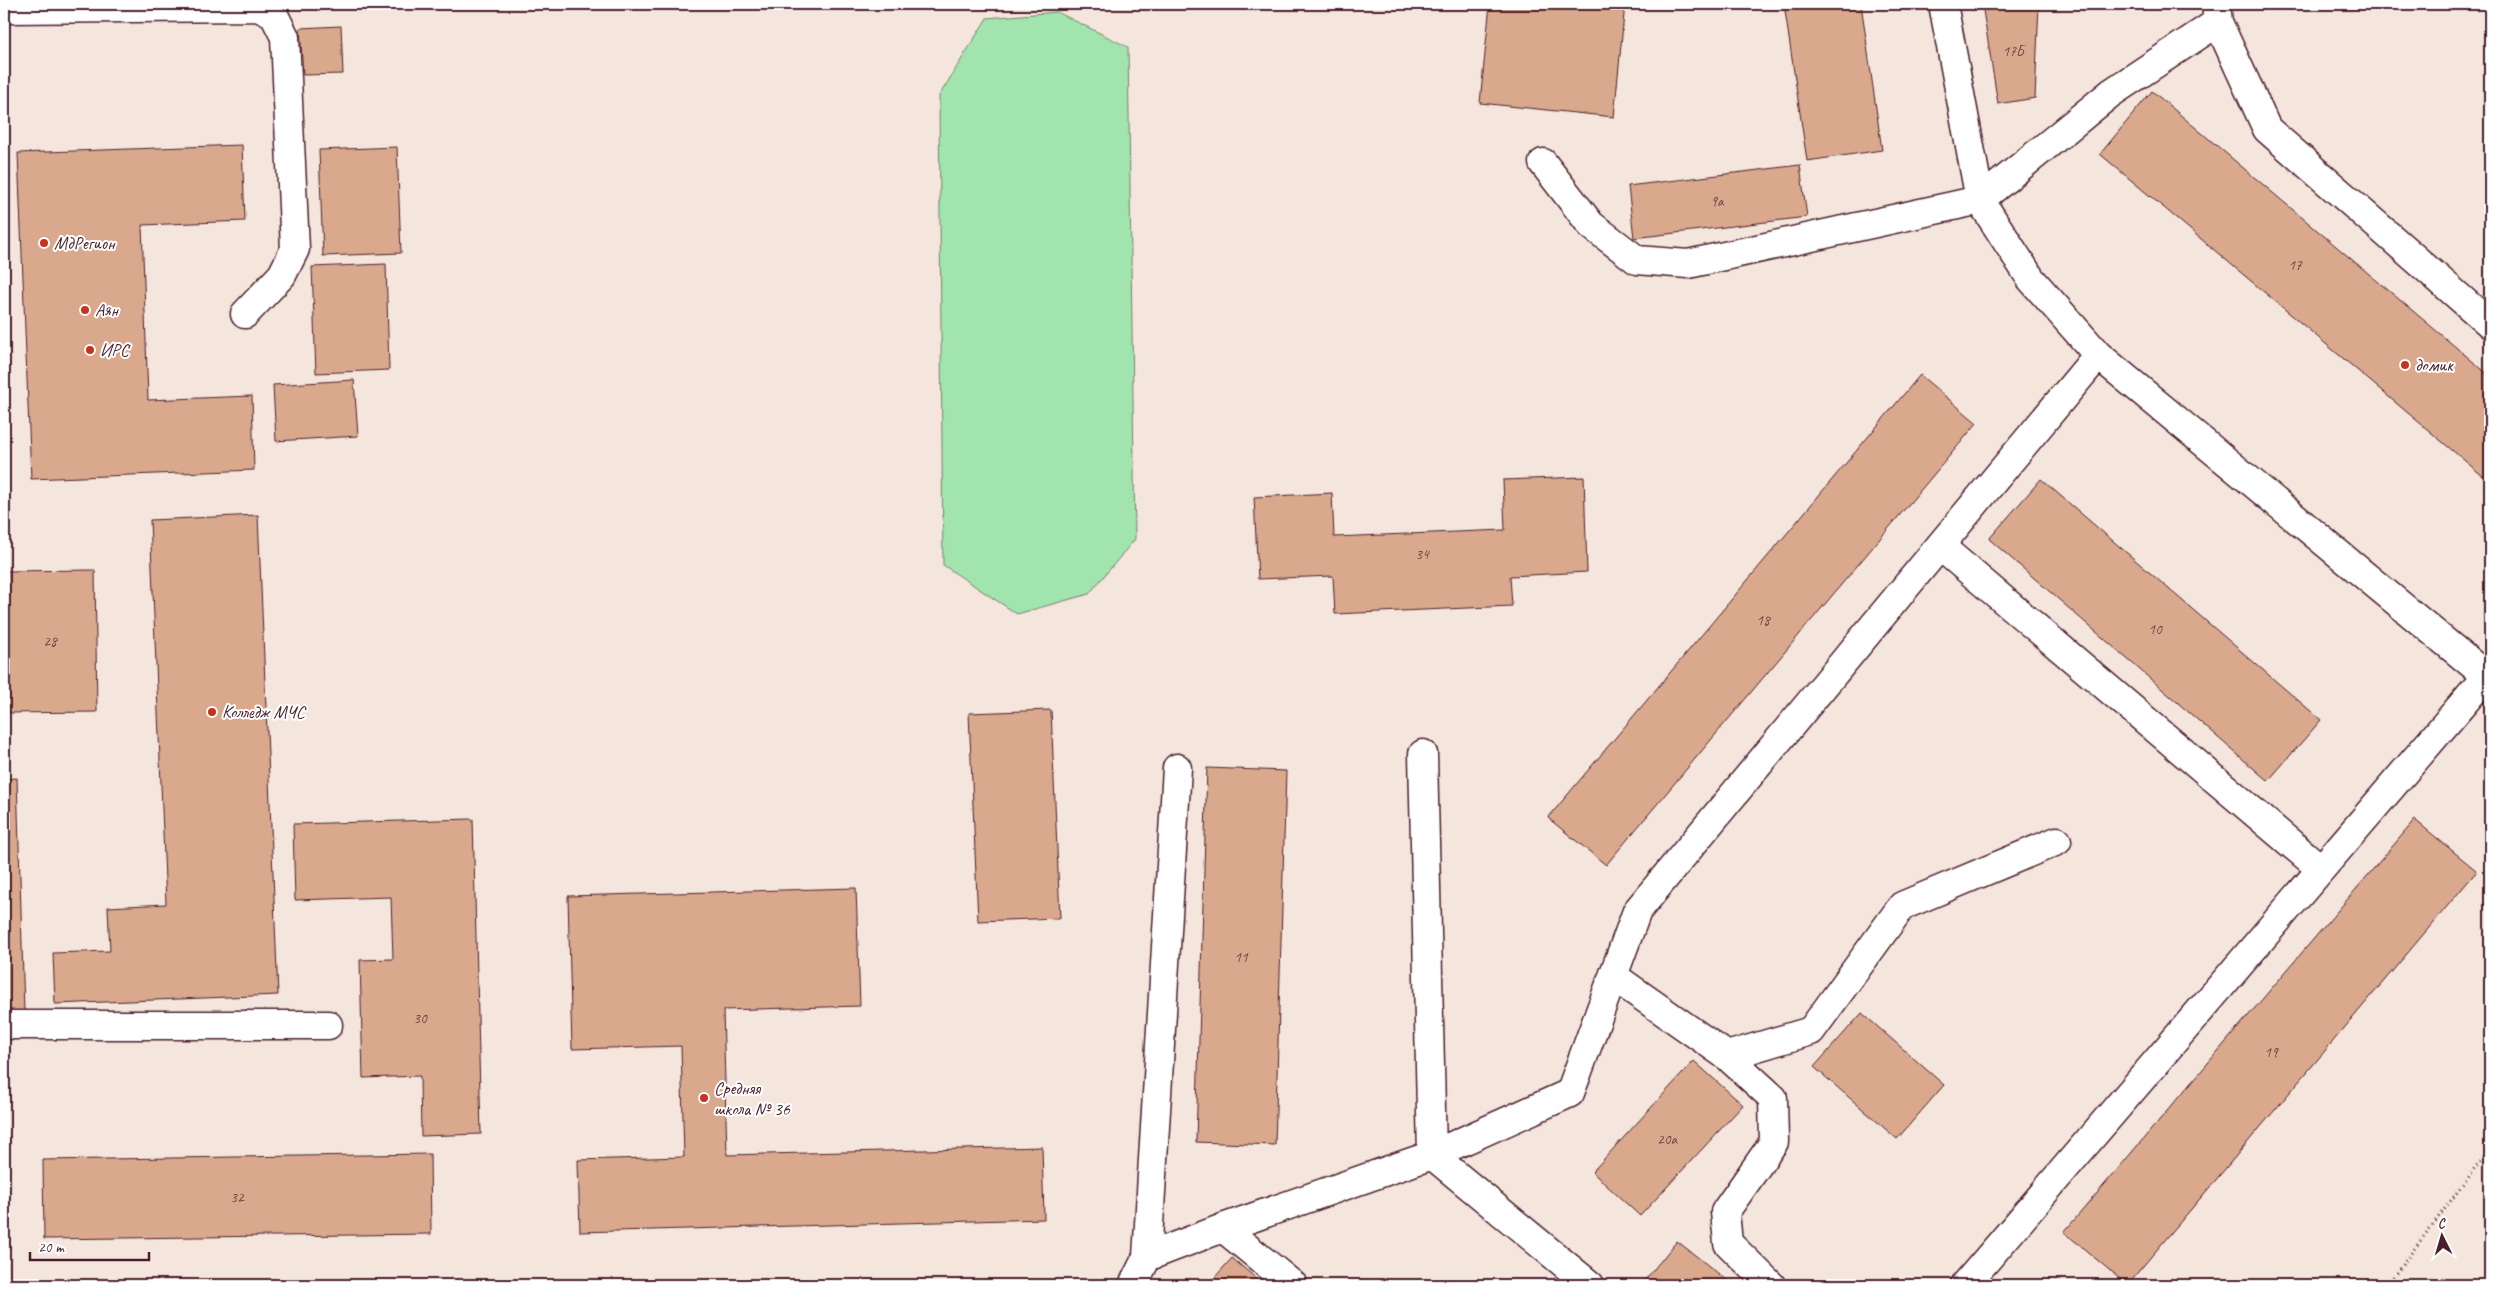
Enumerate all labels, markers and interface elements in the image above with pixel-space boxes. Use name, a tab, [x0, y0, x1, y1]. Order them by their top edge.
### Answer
house number: 17Б	[2002, 42, 2026, 61]
house number: 9а	[1710, 192, 1725, 211]
place label: МдРегион	[54, 232, 116, 254]
marker: МдРегион	[38, 237, 50, 249]
house number: 17	[2288, 256, 2303, 275]
place label: Аян	[95, 299, 120, 321]
marker: Аян	[79, 304, 91, 316]
place label: ИРС	[100, 339, 131, 361]
marker: ИРС	[84, 344, 96, 356]
place label: домик	[2415, 354, 2454, 376]
marker: домик	[2399, 359, 2411, 371]
house number: 34	[1415, 545, 1430, 564]
house number: 18	[1756, 611, 1771, 630]
house number: 10	[2148, 620, 2163, 639]
house number: 28	[43, 632, 58, 651]
place label: Колледж МЧС	[222, 701, 307, 723]
marker: Колледж МЧС	[206, 706, 218, 718]
house number: 11	[1234, 948, 1249, 967]
house number: 30	[413, 1009, 428, 1028]
house number: 19	[2264, 1043, 2279, 1062]
place label: Средняя школа № 36	[714, 1077, 791, 1120]
marker: Средняя школа № 36	[698, 1092, 710, 1104]
house number: 20а	[1657, 1130, 1678, 1149]
house number: 32	[230, 1188, 245, 1207]
north arrow	[2416, 1212, 2466, 1262]
text: С	[2437, 1215, 2447, 1232]
scale bar	[30, 1229, 149, 1261]
text: 20 m	[38, 1238, 65, 1257]

